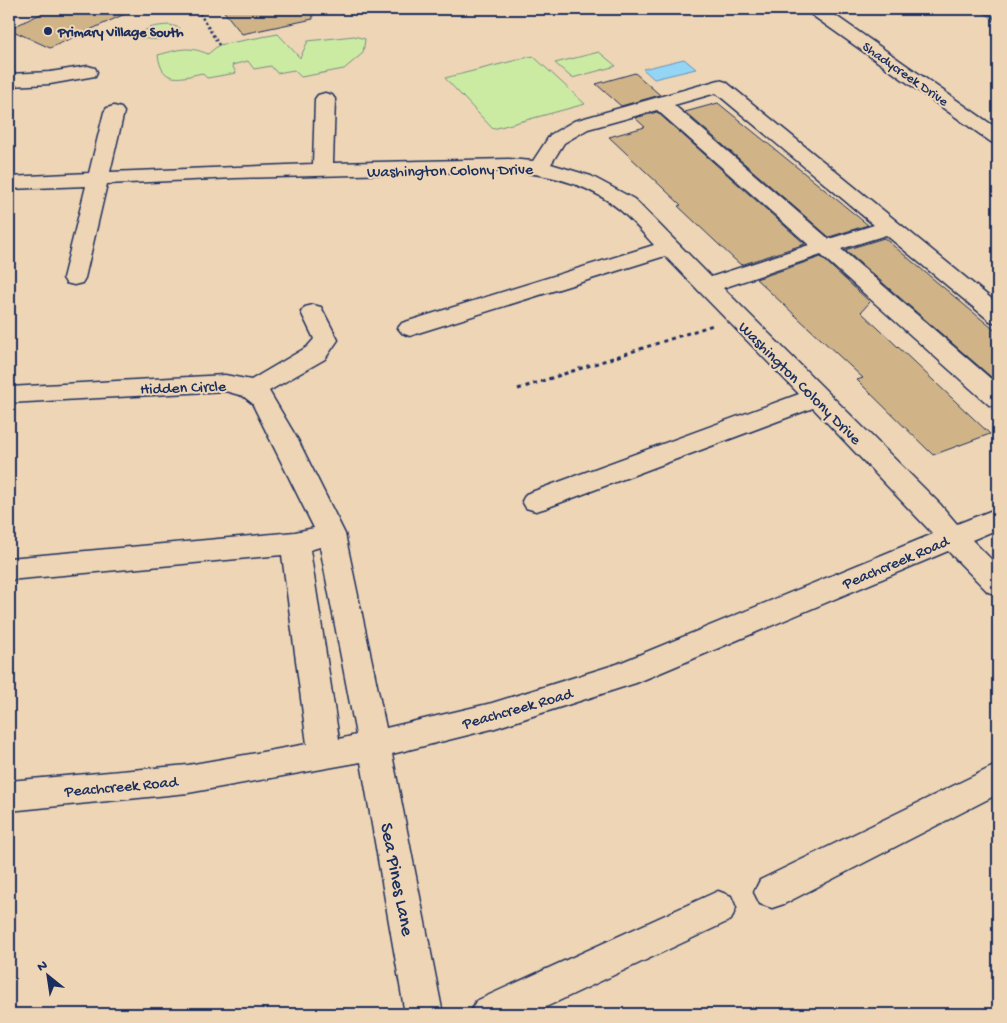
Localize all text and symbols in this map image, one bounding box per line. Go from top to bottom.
marker: Primary Village South [42,25,54,37]
place label: Primary Village South [57,25,184,42]
street label: Shadycreek Drive [858,39,951,111]
street label: Washington Colony Drive [367,162,534,183]
street label: Washington Colony Drive [733,319,865,451]
street label: Hidden Circle [140,378,227,400]
street label: Peachcreek Road [840,533,954,596]
street label: Peachcreek Road [460,685,577,735]
street label: Peachcreek Road [63,774,180,803]
street label: Sea Pines Lane [373,821,418,938]
north arrow [22,950,72,1000]
text: N [35,957,51,977]

